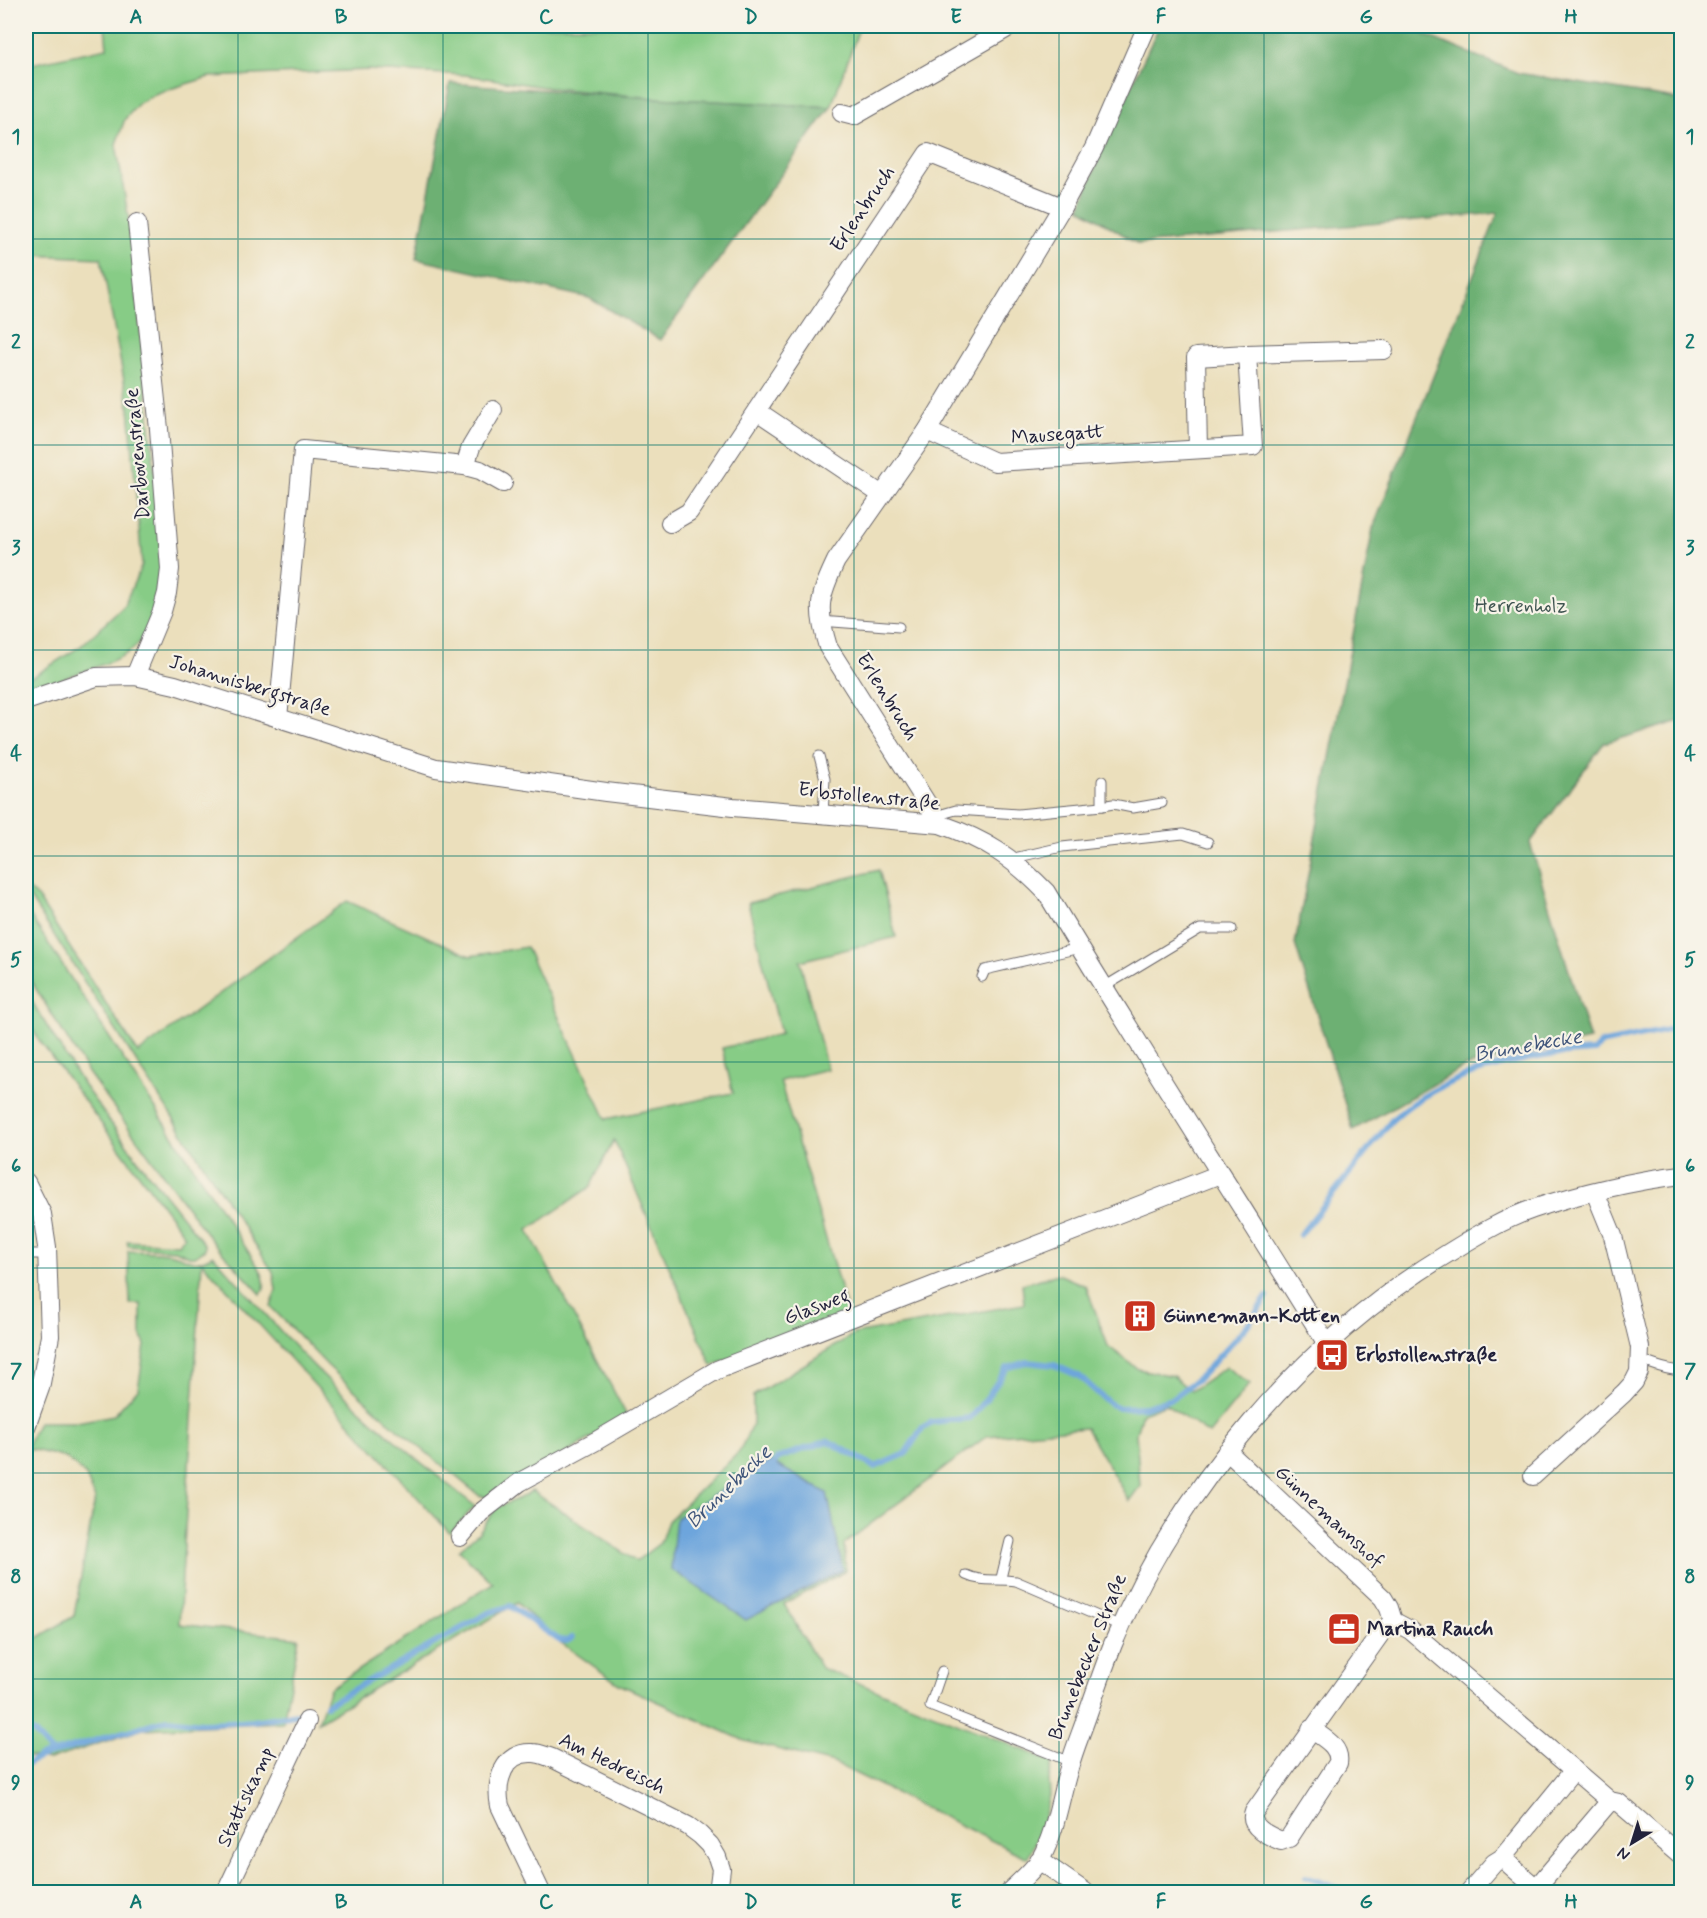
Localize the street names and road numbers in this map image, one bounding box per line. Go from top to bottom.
street label: Erlenbruch [824,161,902,257]
street label: Darbovenstraße [119,387,157,521]
street label: Mausegatt [1010,418,1106,453]
street label: Erlenbruch [849,648,925,746]
street label: Johannisbergstraße [165,649,334,725]
street label: Erbstollenstraße [797,776,941,818]
street label: Glasweg [780,1282,855,1334]
street label: Günnemannshof [1268,1459,1390,1575]
street label: Brunebecker Straße [1042,1570,1134,1744]
street label: Am Hedreisch [554,1727,670,1801]
street label: Stattskamp [211,1742,281,1852]

